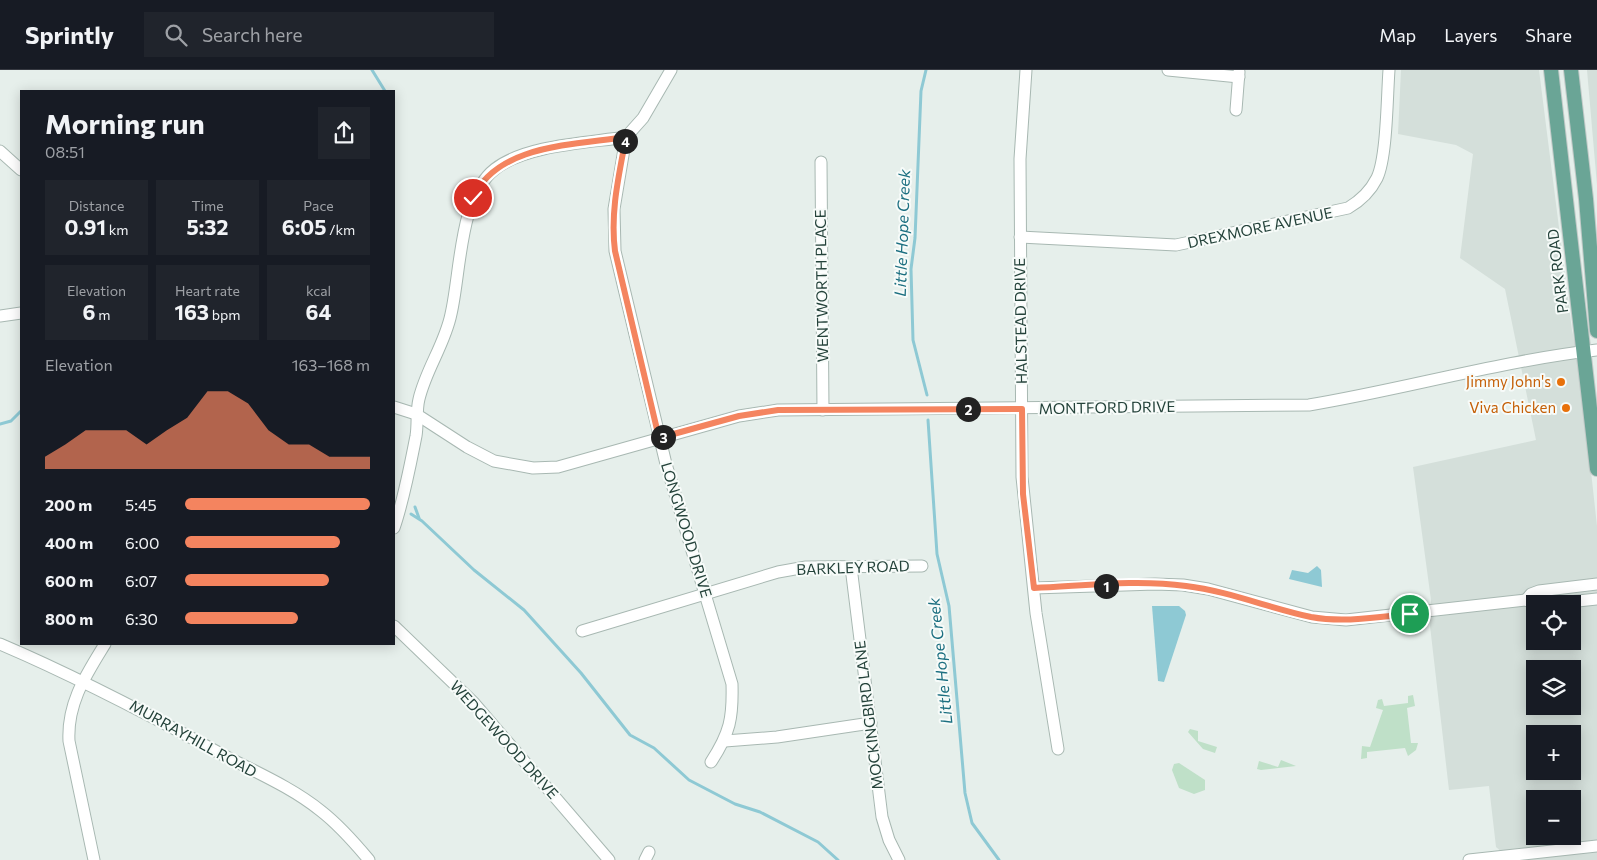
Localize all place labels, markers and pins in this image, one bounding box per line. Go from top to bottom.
pin: 4 [612,128,638,154]
pin [452,177,494,219]
place label: Jimmy John's [1466,372,1551,390]
marker: Jimmy John's [1555,376,1567,388]
pin: 2 [956,396,980,422]
place label: Viva Chicken [1469,398,1556,416]
marker: Viva Chicken [1560,402,1572,414]
pin: 3 [650,424,676,450]
pin: 1 [1094,574,1118,598]
pin [1389,593,1431,635]

